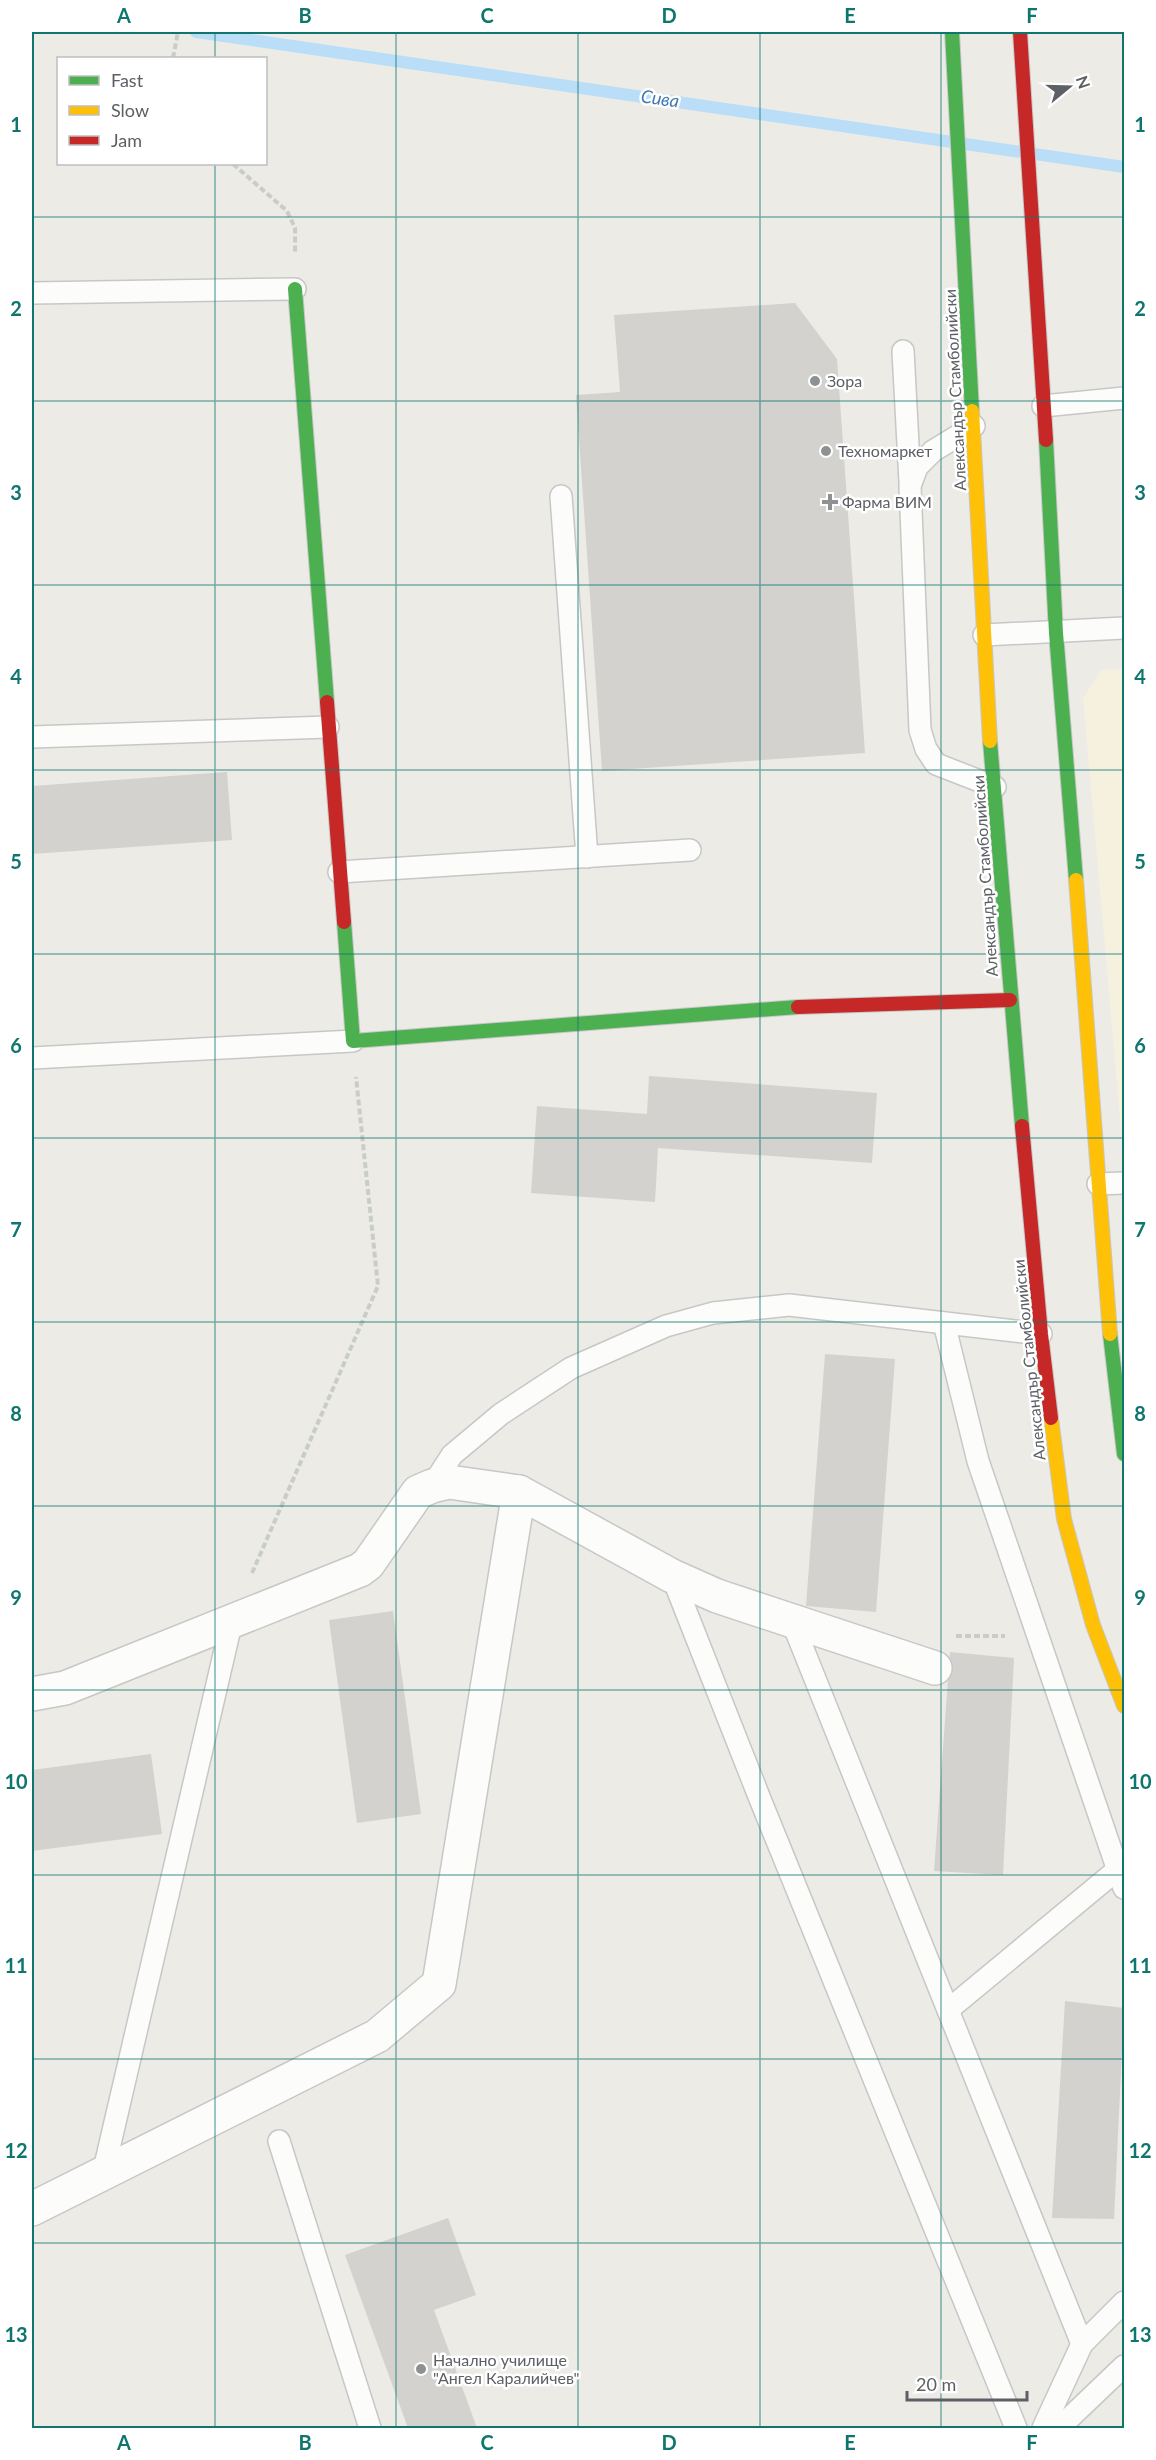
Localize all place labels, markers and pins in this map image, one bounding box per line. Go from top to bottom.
place label: Зора [827,371,862,390]
marker: Зора [808,374,822,388]
place label: Техномаркет [838,441,932,460]
marker: Техномаркет [819,444,833,458]
place label: Фарма ВИМ [842,492,932,511]
marker: Фарма ВИМ [823,495,837,509]
place label: Начално училище "Ангел Каралийчев" [433,2350,580,2387]
marker: Начално училище "Ангел Каралийчев" [414,2362,428,2376]

